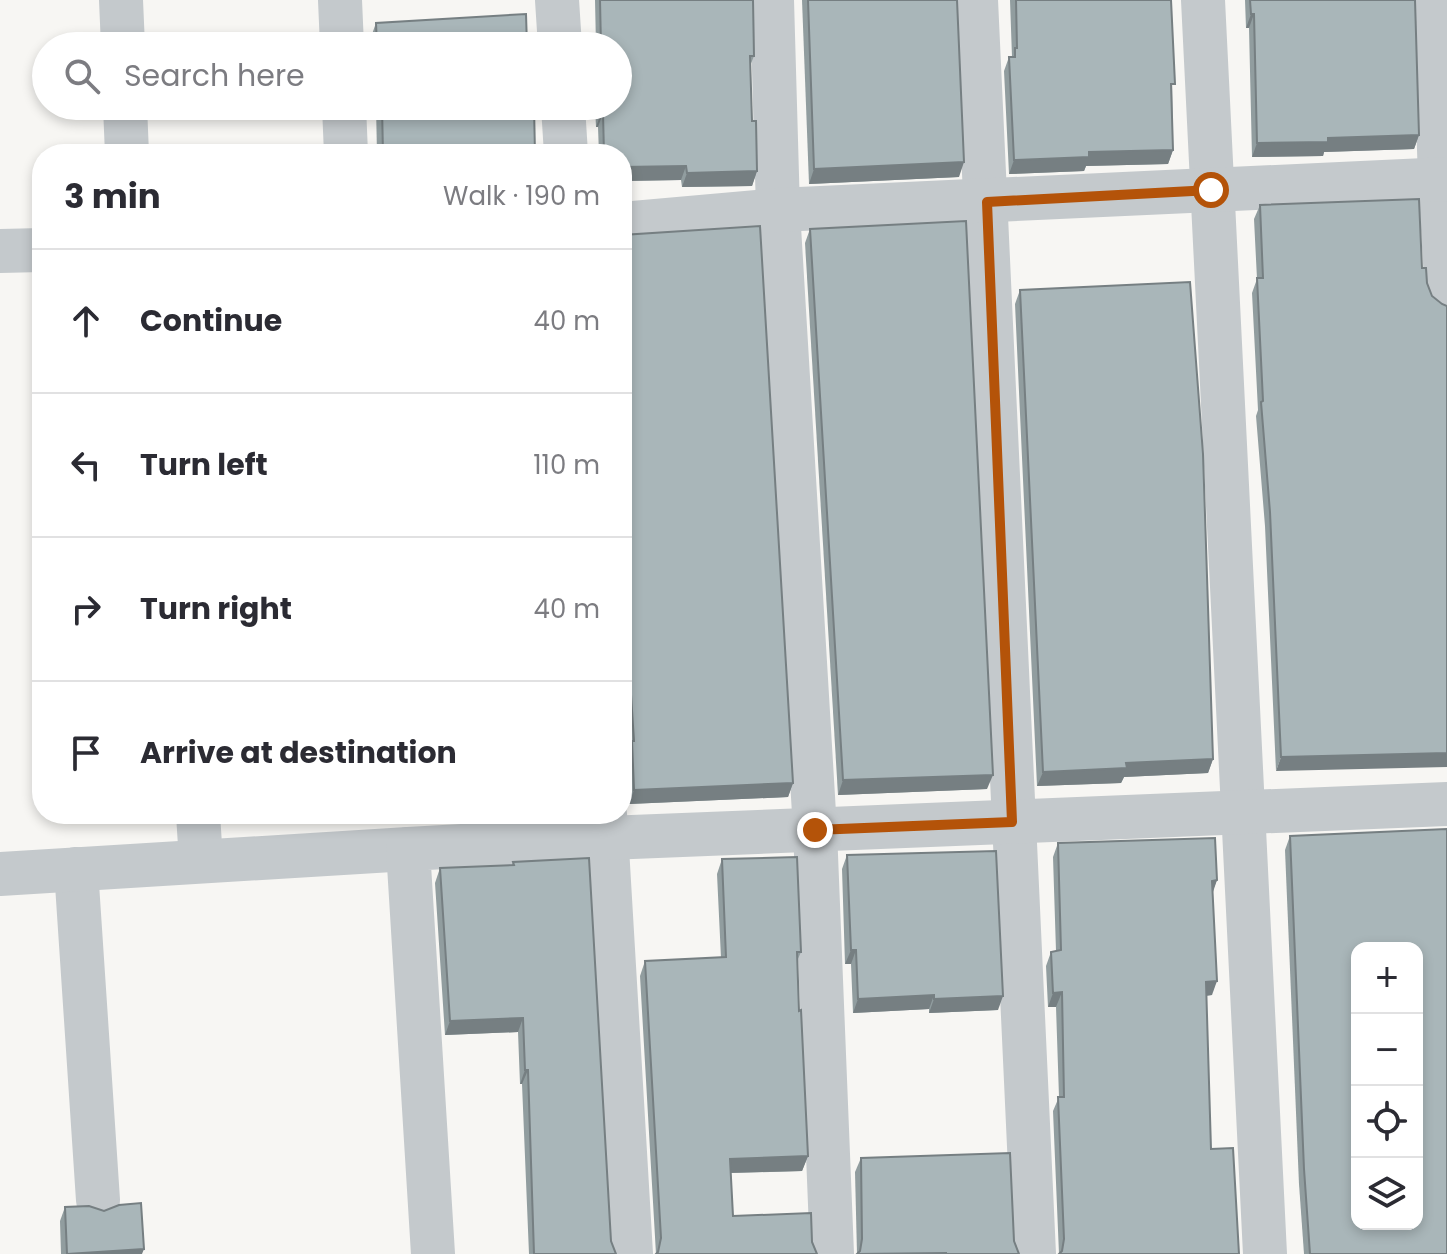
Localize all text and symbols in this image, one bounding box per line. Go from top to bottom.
search box [32,32,632,120]
icon: search [60,54,104,98]
text: Search here [124,54,305,97]
text: 3 min [64,172,161,220]
route start [1193,172,1229,208]
text: Walk · 190 m [443,178,600,214]
icon: ahead [64,299,108,343]
text: Continue [140,299,282,342]
text: 40 m [534,303,600,339]
icon: left [64,443,108,487]
text: Turn left [140,443,268,486]
text: 110 m [533,447,600,483]
icon: right [64,587,108,631]
text: Turn right [140,587,292,630]
text: 40 m [534,591,600,627]
icon: arrive [64,731,108,775]
text: Arrive at destination [140,731,457,774]
route end [797,812,833,848]
map controls [1351,942,1423,1230]
button: + [1351,942,1423,1014]
button: − [1351,1014,1423,1086]
button: locate [1351,1086,1423,1158]
button: layers [1351,1158,1423,1230]

